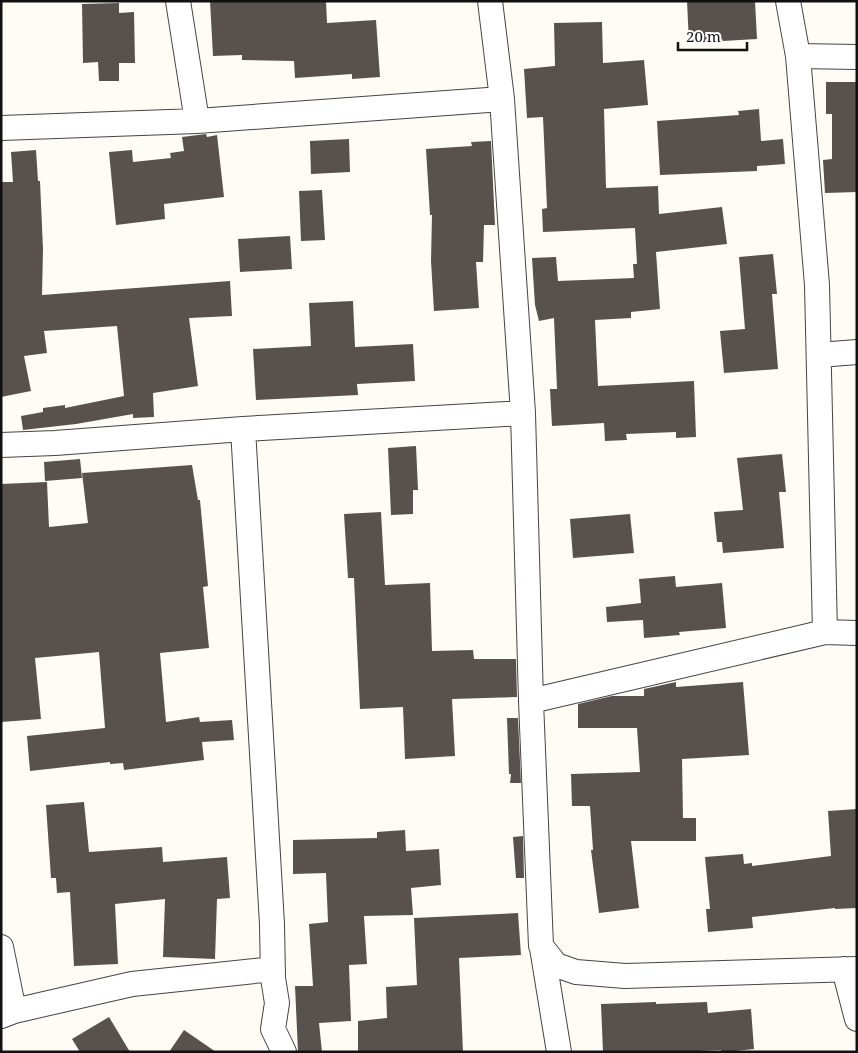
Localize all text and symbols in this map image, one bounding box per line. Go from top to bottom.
scale bar [678,20,747,52]
text: 20 m [686,26,721,46]

